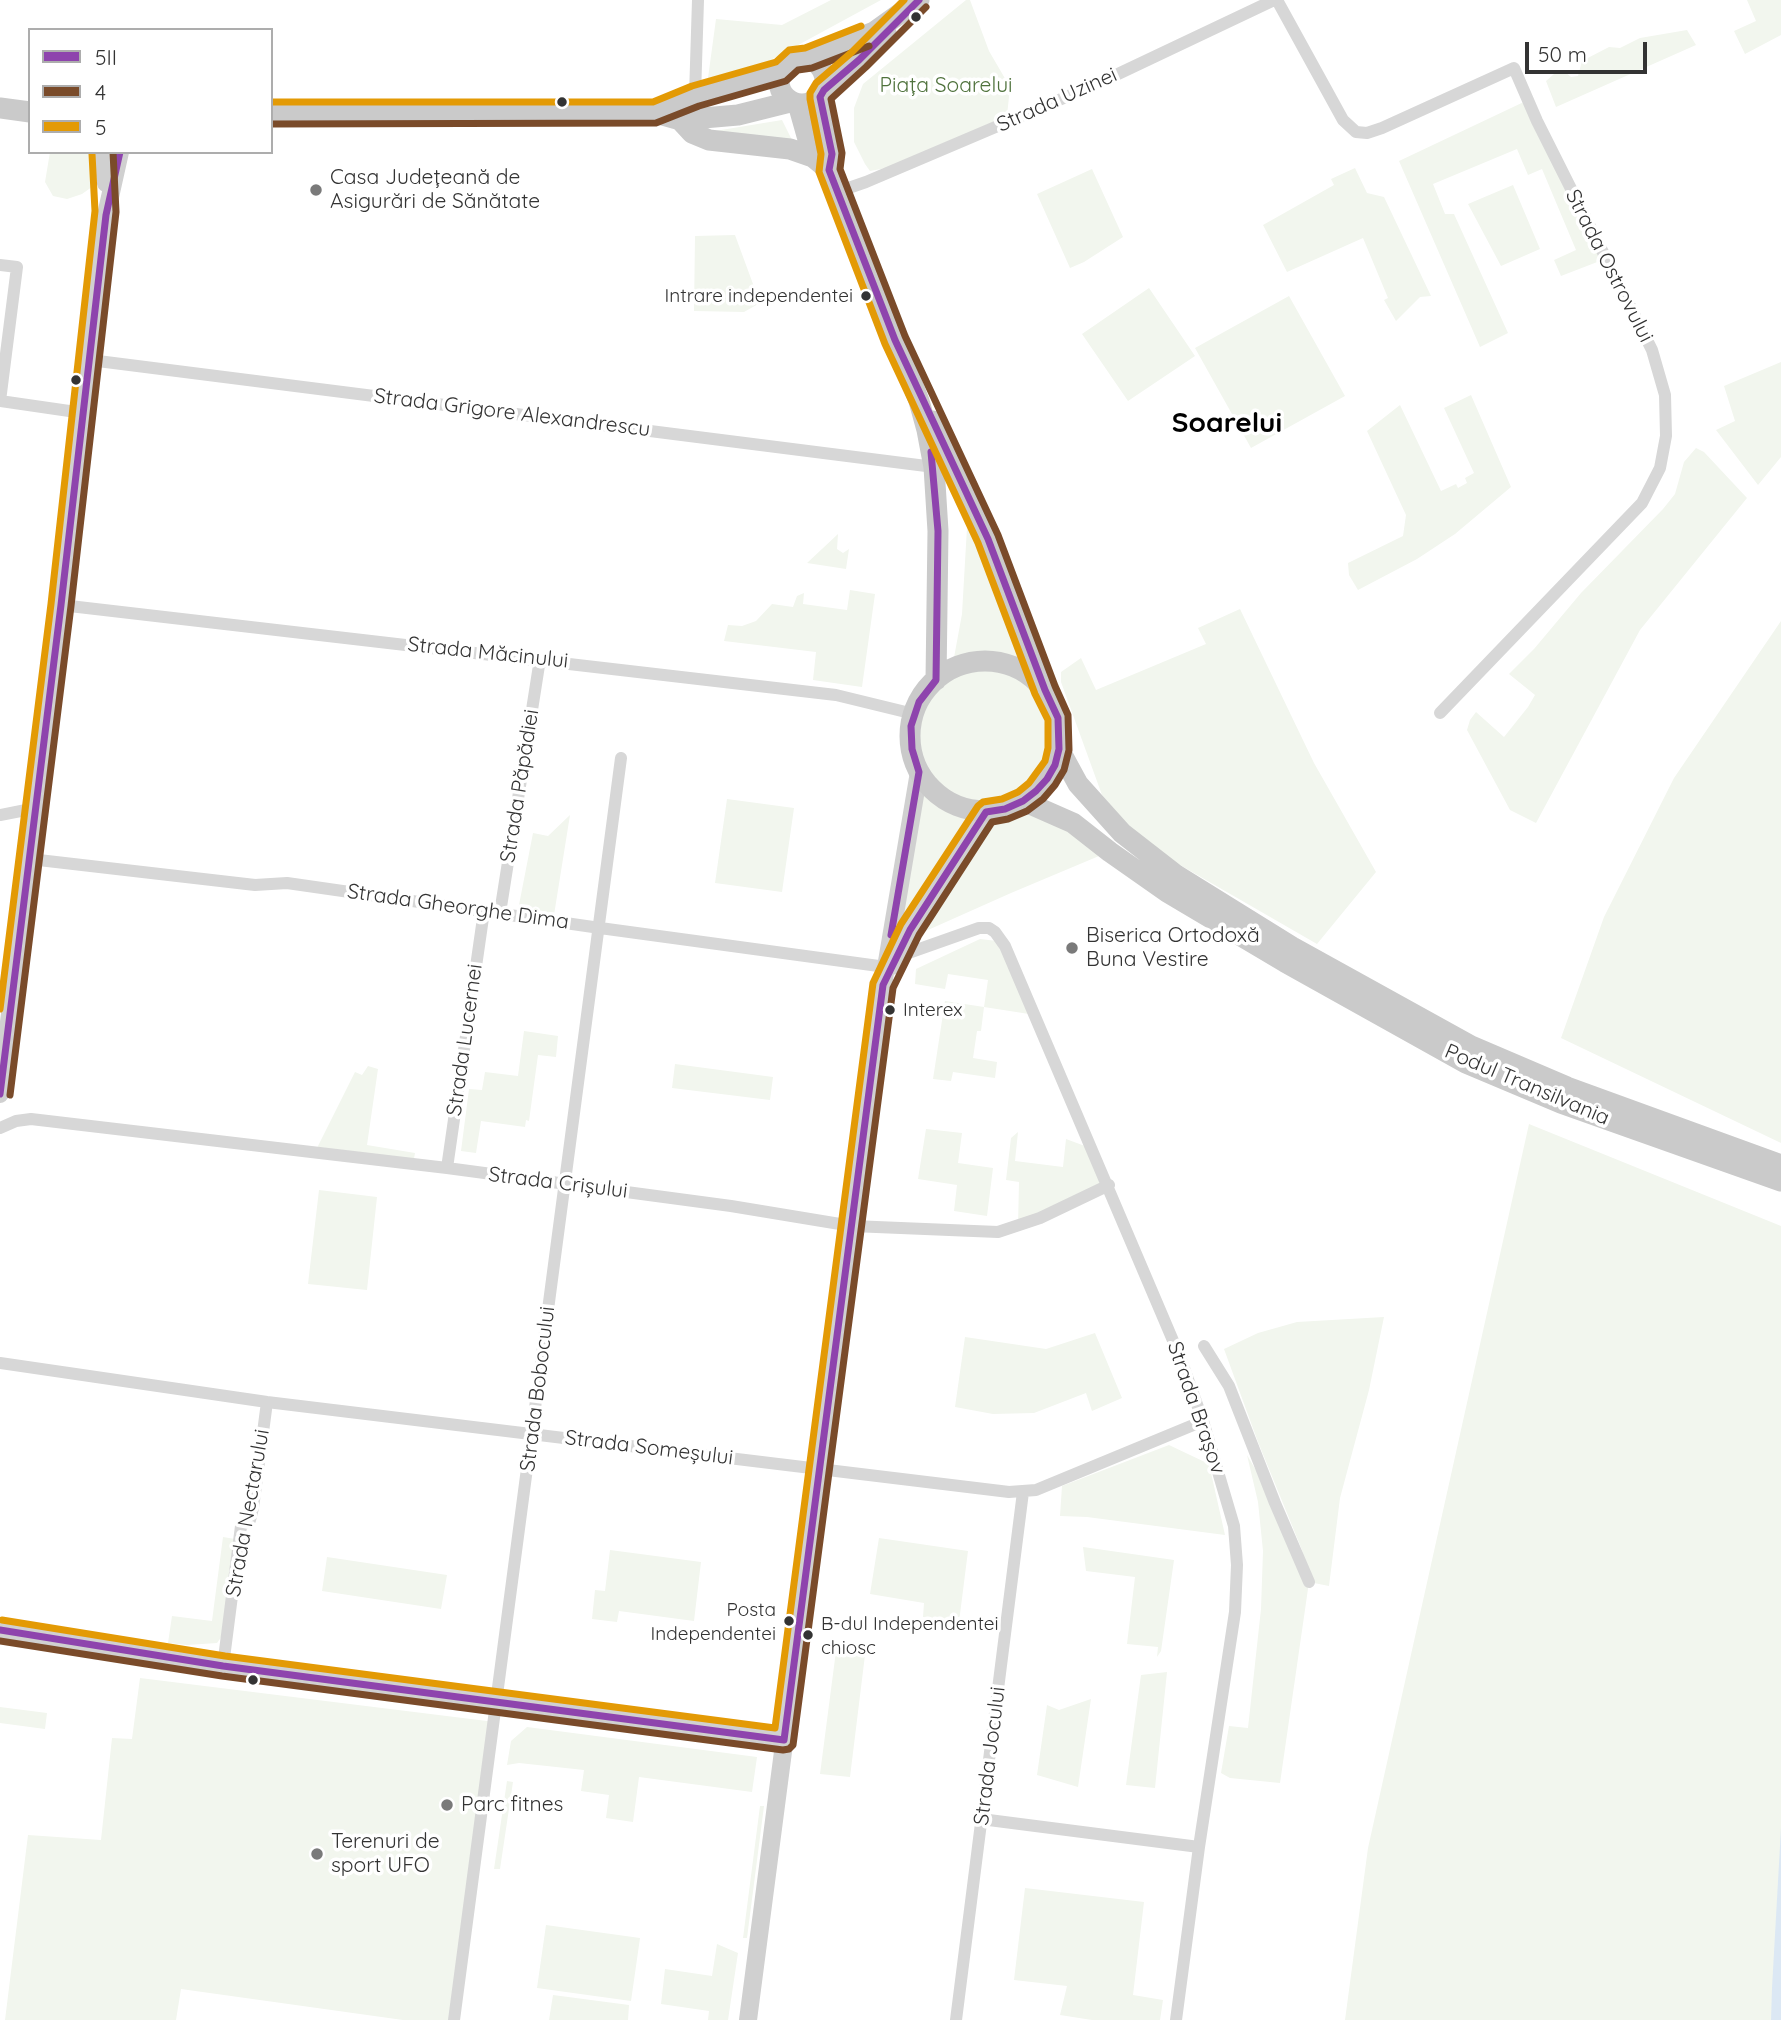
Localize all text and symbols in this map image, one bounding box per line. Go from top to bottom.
unlabelled marker [909,10,923,24]
legend [28,28,273,154]
scale bar [1529,28,1652,72]
text: 50 m [1538,41,1587,67]
text: 5II [95,44,117,70]
street label: Strada Uzinei [993,62,1121,138]
park label: Piața Soarelui [879,73,1013,99]
text: 4 [95,79,106,105]
unlabelled marker [555,95,569,109]
text: 5 [95,114,106,140]
place label: Casa Județeană de Asigurări de Sănătate [330,165,540,215]
marker: Casa Județeană de Asigurări de Sănătate [308,182,324,198]
street label: Strada Ostrovului [1560,185,1658,347]
place label: Intrare independentei [665,285,853,307]
marker: Intrare independentei [859,289,873,303]
unlabelled marker [69,373,83,387]
street label: Strada Grigore Alexandrescu [372,384,652,442]
district label: Soarelui [1172,407,1282,441]
street label: Strada Măcinului [406,632,570,674]
street label: Strada Păpădiei [495,708,545,864]
street label: Strada Gheorghe Dima [346,879,570,935]
place label: Biserica Ortodoxă Buna Vestire [1086,923,1260,973]
marker: Biserica Ortodoxă Buna Vestire [1064,940,1080,956]
street label: Strada Lucernei [442,962,488,1118]
place label: Interex [903,999,962,1021]
marker: Interex [883,1003,897,1017]
street label: Podul Transilvania [1441,1039,1613,1131]
street label: Strada Crișului [487,1162,629,1204]
street label: Strada Bobocului [515,1305,561,1473]
street label: Strada Brașov [1162,1338,1230,1478]
street label: Strada Someșului [564,1425,734,1471]
street label: Strada Nectarului [221,1427,275,1599]
place label: Posta Independentei [650,1599,776,1643]
place label: B-dul Independentei chiosc [821,1613,999,1657]
marker: Posta Independentei [782,1614,796,1628]
marker: B-dul Independentei chiosc [801,1628,815,1642]
unlabelled marker [246,1673,260,1687]
street label: Strada Jocului [969,1685,1011,1827]
place label: Parc fitnes [461,1792,563,1818]
marker: Parc fitnes [439,1797,455,1813]
place label: Terenuri de sport UFO [331,1829,440,1879]
marker: Terenuri de sport UFO [309,1846,325,1862]

